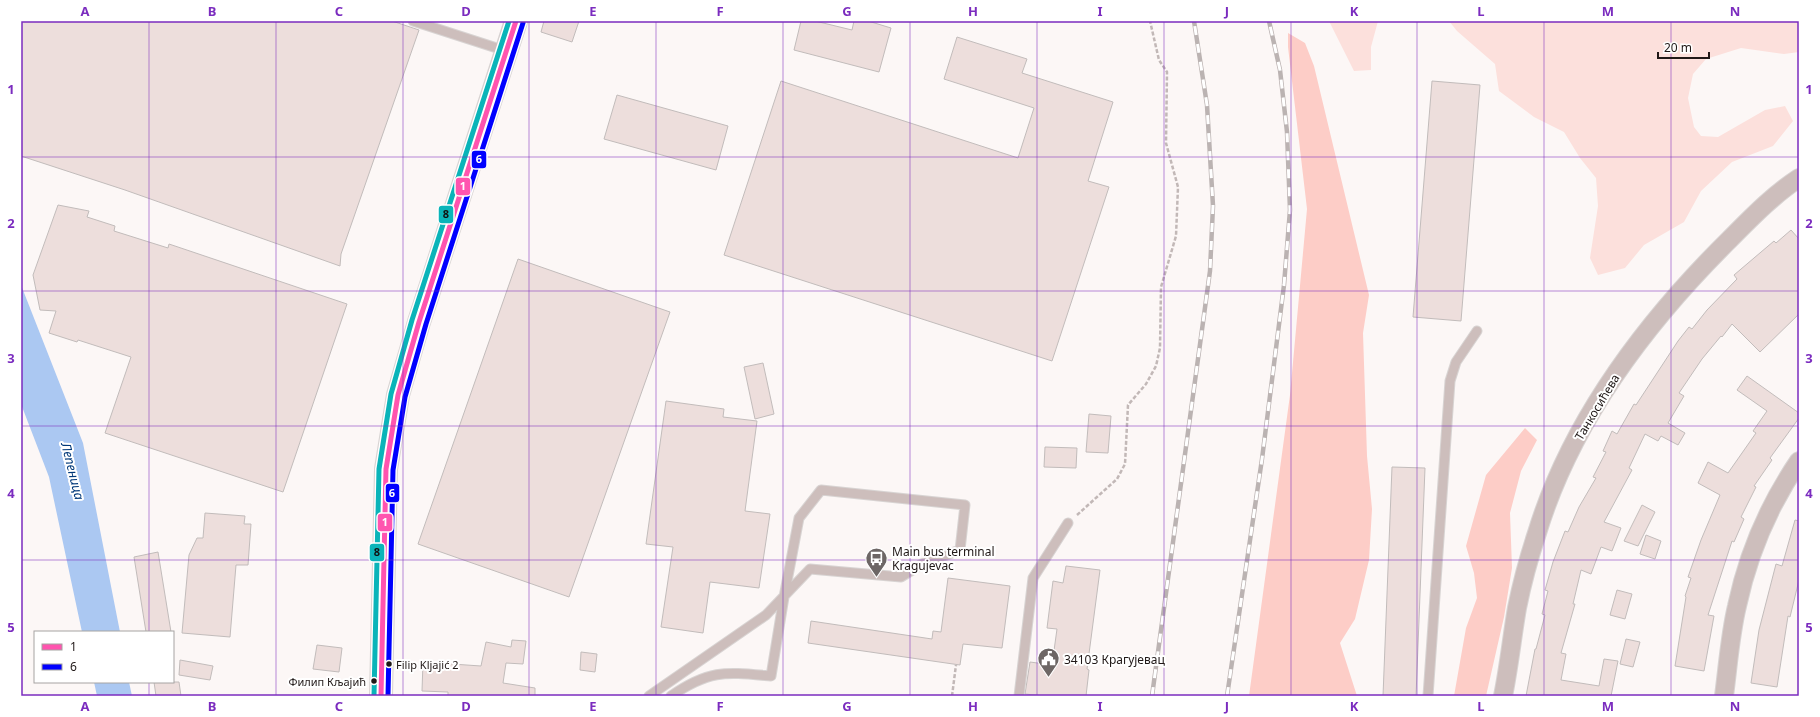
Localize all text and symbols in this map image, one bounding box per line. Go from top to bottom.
text: A [81,2,90,20]
text: B [208,2,216,20]
text: C [335,2,343,20]
text: D [461,2,471,20]
text: E [589,2,597,20]
text: F [716,2,724,20]
text: G [842,2,852,20]
text: H [968,2,978,20]
text: I [1097,2,1103,20]
text: J [1224,2,1229,20]
text: K [1350,2,1359,20]
text: L [1477,2,1485,20]
text: M [1602,2,1614,20]
text: N [1730,2,1740,20]
scale bar [1658,34,1709,60]
text: 20 m [1664,39,1692,56]
text: 1 [7,80,15,98]
text: 1 [1805,80,1813,98]
line badge: 6 [471,150,487,169]
text: 6 [476,151,482,166]
line badge: 1 [455,177,471,196]
text: 1 [460,178,466,193]
line badge: 8 [438,205,454,224]
text: 8 [443,206,449,221]
text: 2 [7,214,15,232]
text: 2 [1805,214,1813,232]
text: 3 [7,349,15,367]
text: 3 [1805,349,1813,367]
street label: Танкосићева [1571,371,1623,443]
water label: Лепеница [57,439,89,502]
line badge: 6 [385,483,400,503]
text: 4 [7,484,15,502]
text: 4 [1805,484,1813,502]
text: 6 [389,485,395,500]
line badge: 1 [377,513,393,532]
text: 1 [382,514,388,529]
line badge: 8 [369,543,385,562]
place label: Main bus terminal Kragujevac [892,543,995,574]
text: 8 [374,544,380,559]
bus stop icon: Main bus terminal Kragujevac [864,545,890,578]
text: 5 [7,618,15,636]
text: 5 [1805,618,1813,636]
legend [34,631,174,683]
text: 1 [70,638,77,655]
public building icon: 34103 Крагујевац [1036,646,1062,679]
place label: 34103 Крагујевац [1064,651,1165,668]
place label: Filip Kljajić 2 [396,657,459,672]
text: 6 [70,658,77,675]
marker: Filip Kljajić 2 [384,659,394,669]
place label: Филип Кљајић [288,674,366,689]
marker: Филип Кљајић [369,676,379,686]
text: A [81,697,90,715]
text: B [208,697,216,715]
text: C [335,697,343,715]
text: D [461,697,471,715]
text: E [589,697,597,715]
text: F [716,697,724,715]
text: G [842,697,852,715]
text: H [968,697,978,715]
text: I [1097,697,1103,715]
text: J [1224,697,1229,715]
text: K [1350,697,1359,715]
text: L [1477,697,1485,715]
text: M [1602,697,1614,715]
text: N [1730,697,1740,715]

